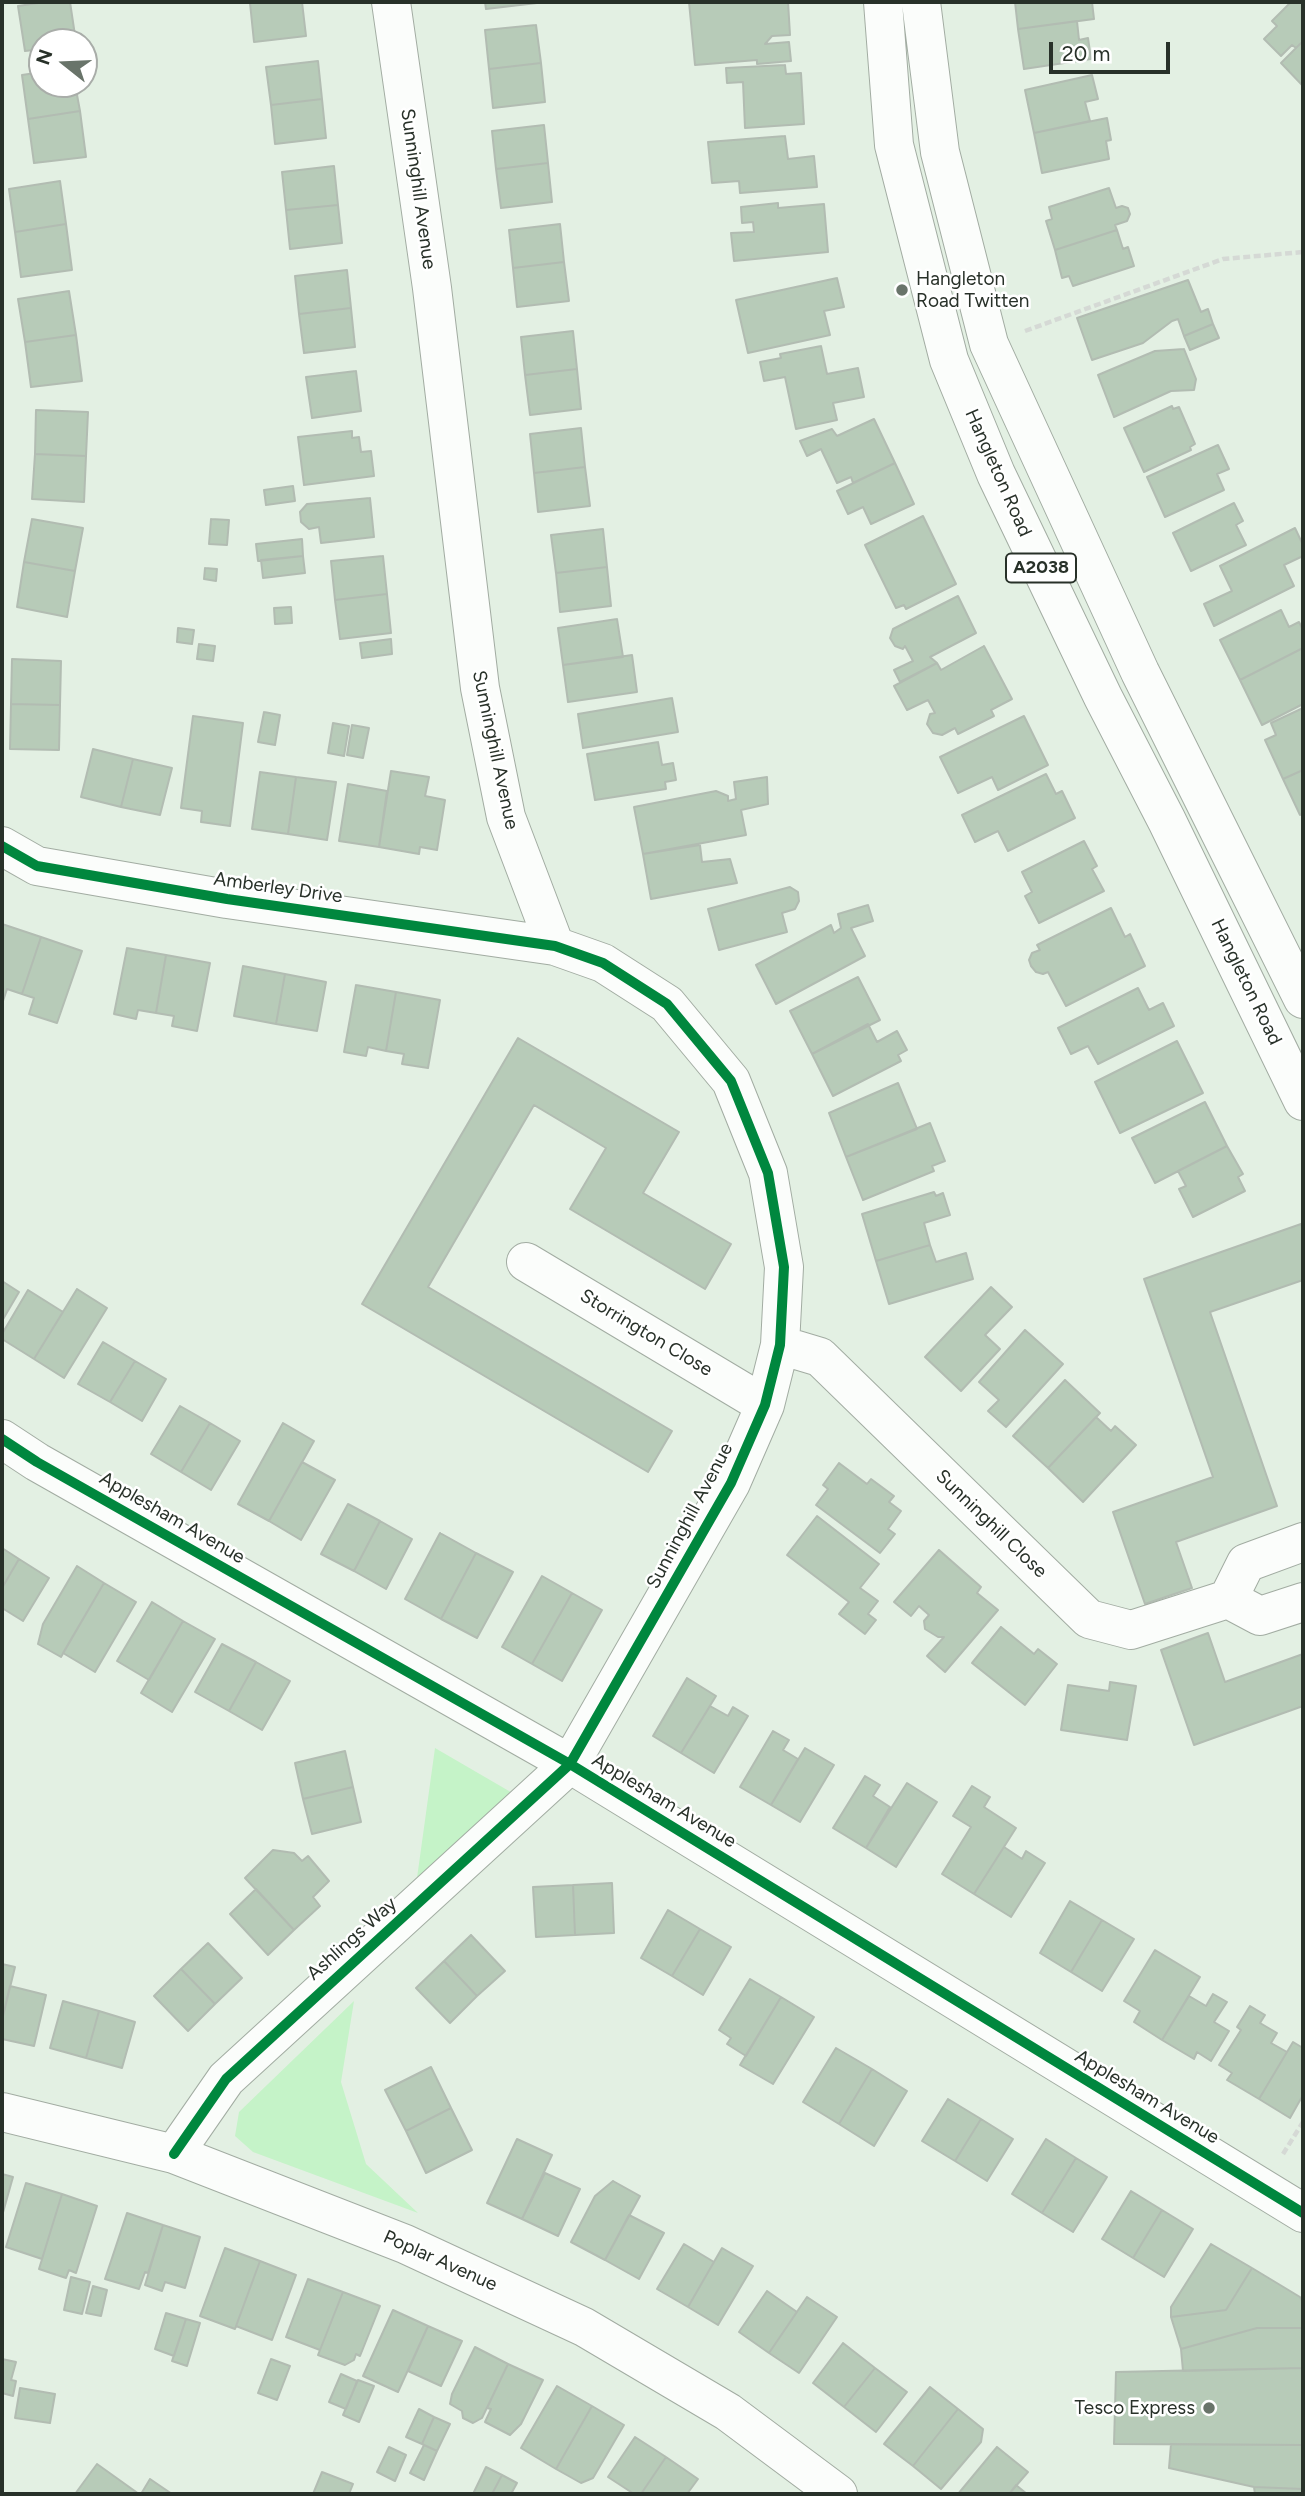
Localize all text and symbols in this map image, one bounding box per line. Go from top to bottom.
north arrow [28,28,98,98]
scale bar [1053,28,1174,72]
text: 20 m [1062,41,1110,66]
text: N [31,46,58,68]
street label: Sunninghill Avenue [395,107,441,271]
place label: Hangleton Road Twitten [916,268,1029,312]
marker: Hangleton Road Twitten [894,282,910,298]
street label: Hangleton Road [960,406,1036,540]
road number: A2038 [1006,554,1076,582]
street label: Sunninghill Avenue [467,668,523,832]
street label: Amberley Drive [212,868,344,908]
street label: Hangleton Road [1206,915,1286,1049]
street label: Storrington Close [576,1284,716,1382]
street label: Sunninghill Avenue [642,1439,738,1593]
street label: Sunninghill Close [931,1465,1051,1583]
street label: Applesham Avenue [95,1467,249,1569]
street label: Applesham Avenue [588,1749,740,1853]
street label: Ashlings Way [302,1893,402,1985]
street label: Applesham Avenue [1071,2045,1223,2149]
street label: Poplar Avenue [380,2226,500,2296]
place label: Tesco Express [1074,2397,1195,2419]
marker: Tesco Express [1201,2400,1217,2416]

